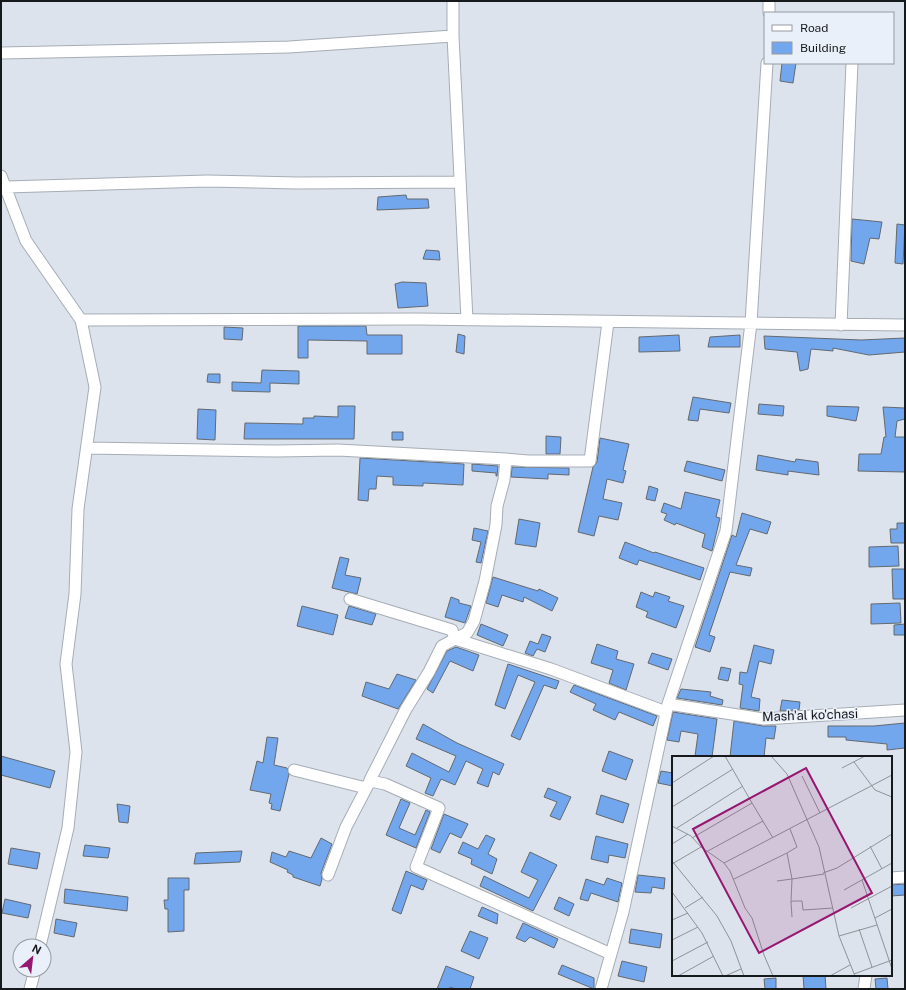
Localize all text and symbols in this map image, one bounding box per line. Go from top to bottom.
legend [764,12,894,64]
text: Road [800,21,828,35]
text: Building [800,41,846,55]
street label: Mash'al ko'chasi [762,706,858,724]
inset map [672,756,892,976]
north arrow [12,938,52,978]
text: N [30,942,43,956]

